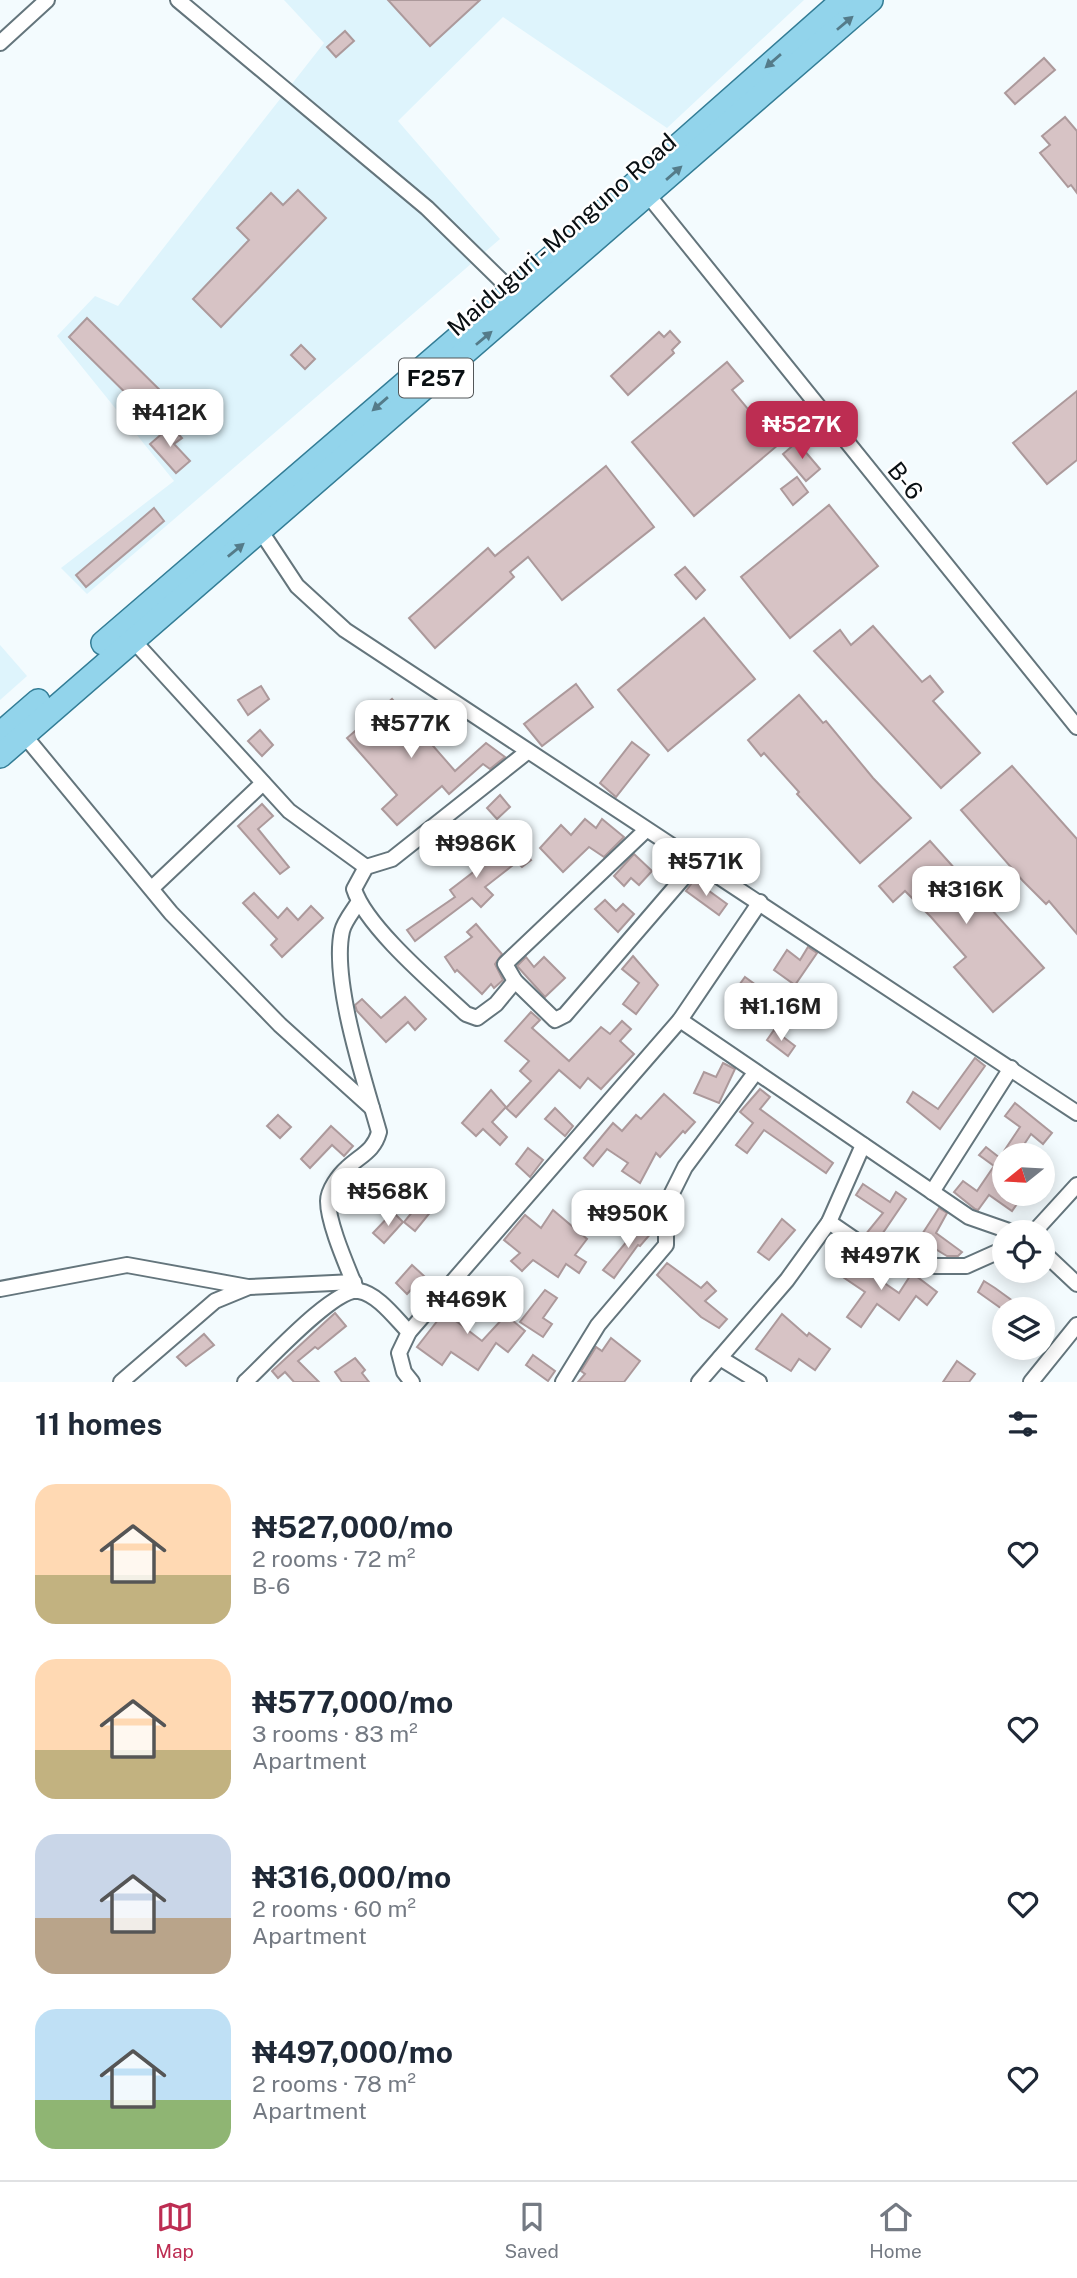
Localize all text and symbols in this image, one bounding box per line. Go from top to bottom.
one-way arrow [836,16,853,31]
one-way arrow [765,53,782,68]
street label: Maiduguri - Monguno Road [441,127,681,341]
one-way arrow [665,165,683,181]
one-way arrow [475,331,492,346]
road number: F257 [399,358,473,398]
pin: ₦412K [121,390,219,449]
one-way arrow [372,396,389,411]
text: ₦412K [132,398,208,425]
pin: ₦527K [753,402,851,461]
text: ₦527K [762,410,842,437]
street label: B-6 [882,456,929,505]
one-way arrow [228,543,245,558]
pin: ₦577K [362,700,460,760]
text: ₦577K [371,709,451,736]
pin: ₦986K [427,820,525,880]
text: ₦986K [435,829,517,856]
pin: ₦571K [657,838,755,898]
text: ₦571K [668,847,744,874]
pin: ₦316K [917,866,1015,926]
text: ₦316K [928,875,1004,902]
pin: ₦1.16M [724,984,838,1043]
text: ₦1.16M [740,992,822,1019]
north arrow [992,1143,1055,1206]
map controls [992,1143,1055,1360]
pin: ₦568K [339,1168,437,1228]
text: ₦568K [347,1177,429,1204]
pin: ₦950K [579,1190,677,1250]
text: ₦950K [587,1199,669,1226]
button: locate [992,1220,1055,1283]
pin: ₦497K [832,1232,930,1292]
text: ₦497K [841,1241,921,1268]
pin: ₦469K [418,1276,516,1336]
text: ₦469K [427,1285,507,1312]
button: layers [992,1297,1055,1360]
icon: filters [1004,1405,1042,1443]
text: 11 homes [35,1406,162,1442]
text: ₦527,000/mo [252,1509,453,1545]
icon: home [91,1512,175,1596]
icon: heart [1004,1535,1042,1573]
text: 2 rooms · 72 m² [252,1545,415,1572]
text: B-6 [252,1572,290,1599]
text: ₦577,000/mo [252,1684,453,1720]
icon: home [91,1687,175,1771]
icon: heart [1004,1710,1042,1748]
text: 3 rooms · 83 m² [252,1720,418,1747]
text: Apartment [252,1747,367,1774]
text: ₦316,000/mo [252,1859,451,1895]
icon: home [91,1862,175,1946]
icon: heart [1004,1885,1042,1923]
text: 2 rooms · 60 m² [252,1895,416,1922]
text: Apartment [252,1922,367,1949]
text: ₦497,000/mo [252,2034,453,2070]
icon: home [91,2037,175,2121]
icon: heart [1004,2060,1042,2098]
text: 2 rooms · 78 m² [252,2070,416,2097]
text: Apartment [252,2097,367,2124]
tab: Map [155,2198,194,2262]
tab: Saved [504,2198,559,2262]
tab: Home [869,2198,922,2262]

